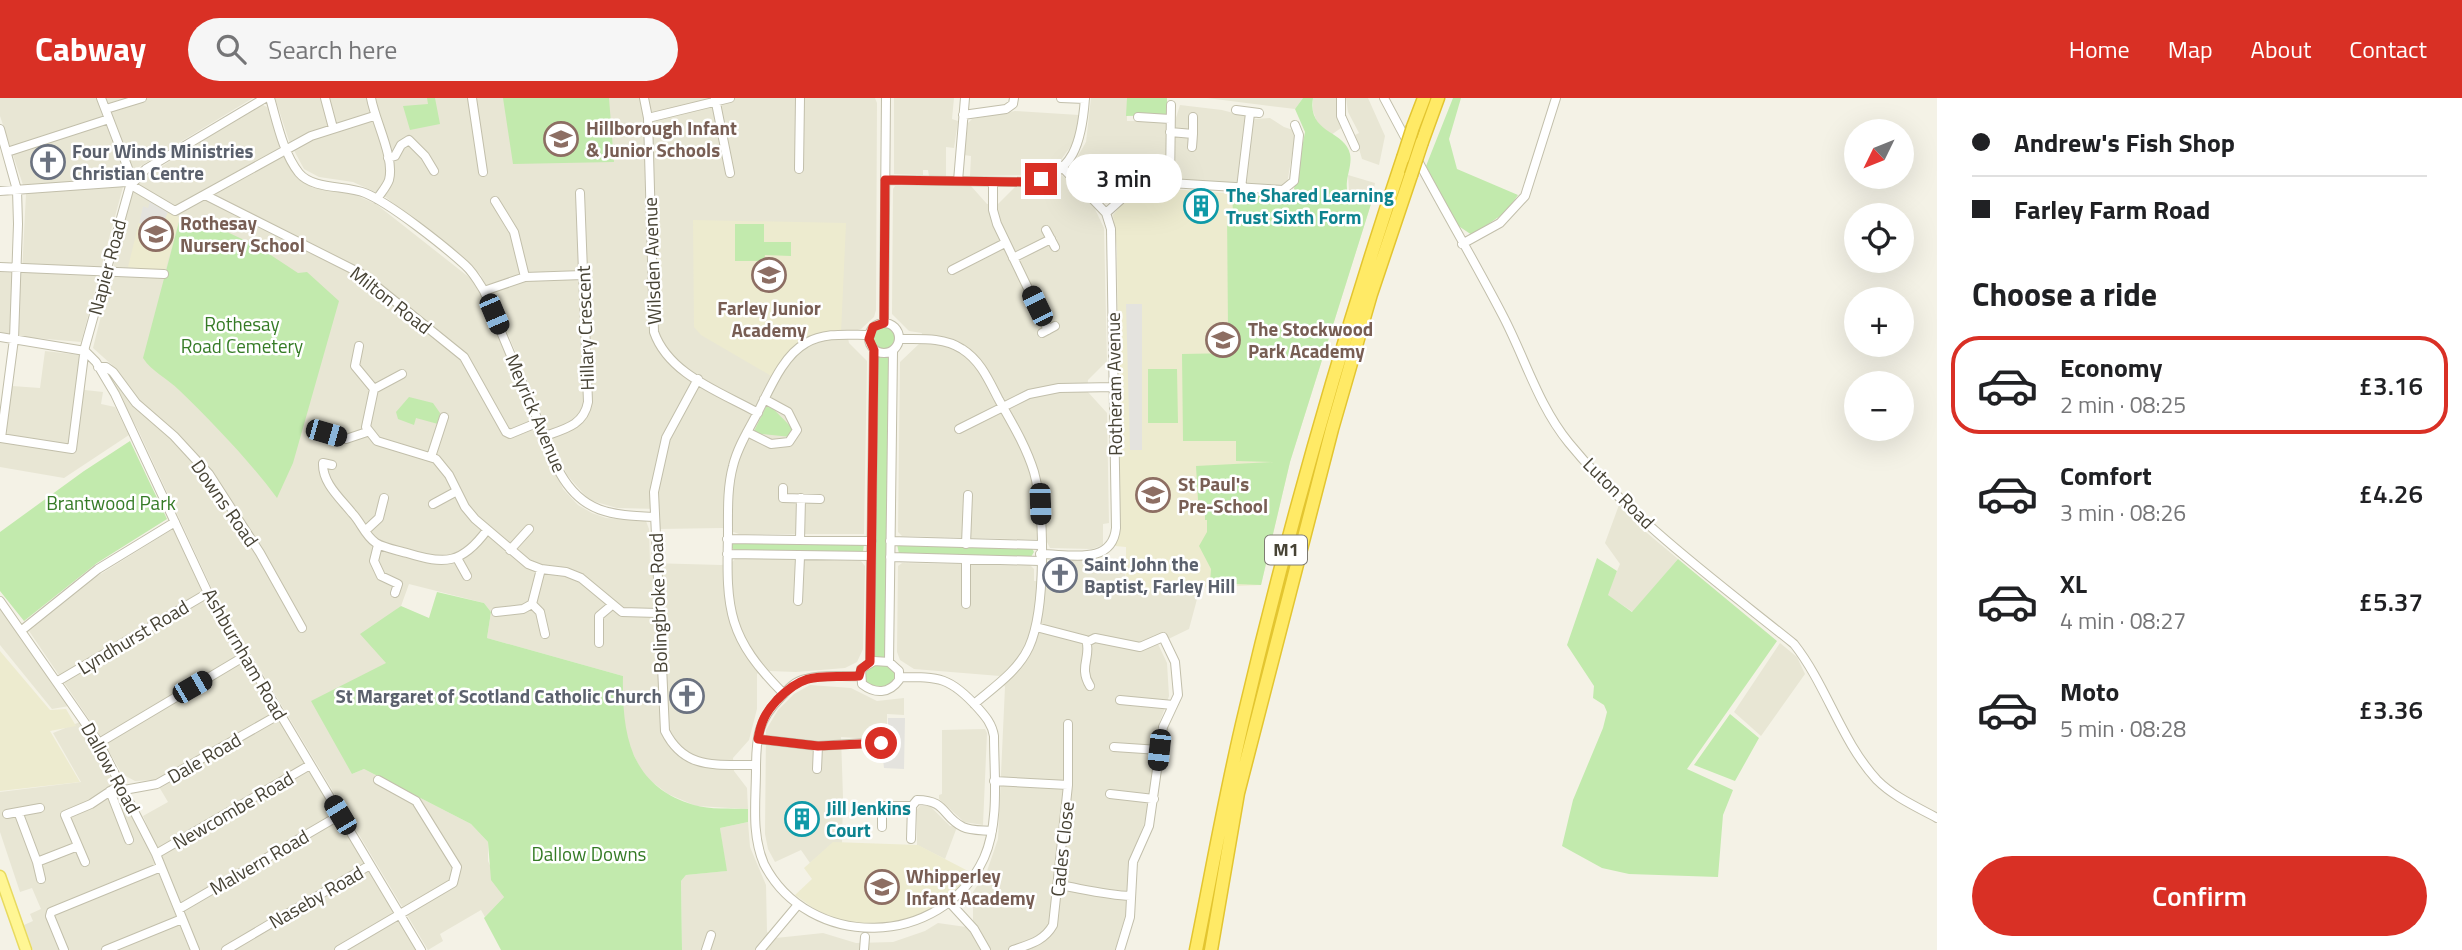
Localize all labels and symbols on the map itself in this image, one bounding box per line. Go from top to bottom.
place label: Hillborough Infant & Junior Schools [586,113,737,164]
north arrow [1844,119,1914,189]
school or university icon: Hillborough Infant & Junior Schools [542,120,580,158]
place label: Four Winds Ministries Christian Centre [72,136,253,187]
church icon: Four Winds Ministries Christian Centre [29,143,67,181]
callout: 3 min [1066,154,1181,204]
route end [1025,163,1057,195]
place label: The Shared Learning Trust Sixth Form [1226,180,1394,231]
building icon: The Shared Learning Trust Sixth Form [1182,187,1220,225]
street label: Wilsden Avenue [635,197,668,325]
place label: Rothesay Nursery School [180,208,305,259]
school or university icon: Rothesay Nursery School [137,215,175,253]
street label: Napier Road [80,216,133,318]
school or university icon: Farley Junior Academy [750,256,788,294]
street label: Milton Road [344,258,438,341]
street label: Hillary Crescent [568,265,601,391]
car [1019,283,1056,329]
car [477,291,512,337]
place label: Farley Junior Academy [717,293,821,344]
park label: Rothesay Road Cemetery [181,309,303,360]
street label: Rotheram Avenue [1098,312,1129,456]
place label: The Stockwood Park Academy [1248,314,1373,365]
school or university icon: The Stockwood Park Academy [1204,321,1242,359]
street label: Meyrick Avenue [498,349,574,477]
car [303,417,350,449]
street label: Luton Road [1577,450,1662,535]
street label: Downs Road [185,453,266,552]
place label: St Paul's Pre-School [1178,469,1268,520]
school or university icon: St Paul's Pre-School [1134,476,1172,514]
car [1029,483,1052,525]
park label: Brantwood Park [46,488,176,517]
street label: Bolingbroke Road [641,532,674,674]
road number: M1 [1265,536,1307,564]
place label: Saint John the Baptist, Farley Hill [1084,549,1235,600]
church icon: Saint John the Baptist, Farley Hill [1041,556,1079,594]
street label: Ashburnham Road [196,582,295,725]
street label: Lyndhurst Road [72,592,194,681]
car [169,667,216,707]
church icon: St Margaret of Scotland Catholic Church [668,677,706,715]
place label: St Margaret of Scotland Catholic Church [335,681,662,710]
street label: Dallow Road [74,717,148,819]
street label: Dale Road [161,725,246,790]
route start [865,727,897,759]
car [1147,728,1172,772]
street label: Newcombe Road [167,763,299,856]
car [321,792,360,838]
place label: Jill Jenkins Court [826,793,911,844]
building icon: Jill Jenkins Court [783,800,821,838]
street label: Cades Close [1042,800,1081,898]
street label: Malvern Road [204,821,314,902]
park label: Dallow Downs [532,839,647,868]
street label: Naseby Road [263,858,369,935]
place label: Whipperley Infant Academy [906,861,1036,912]
school or university icon: Whipperley Infant Academy [863,868,901,906]

